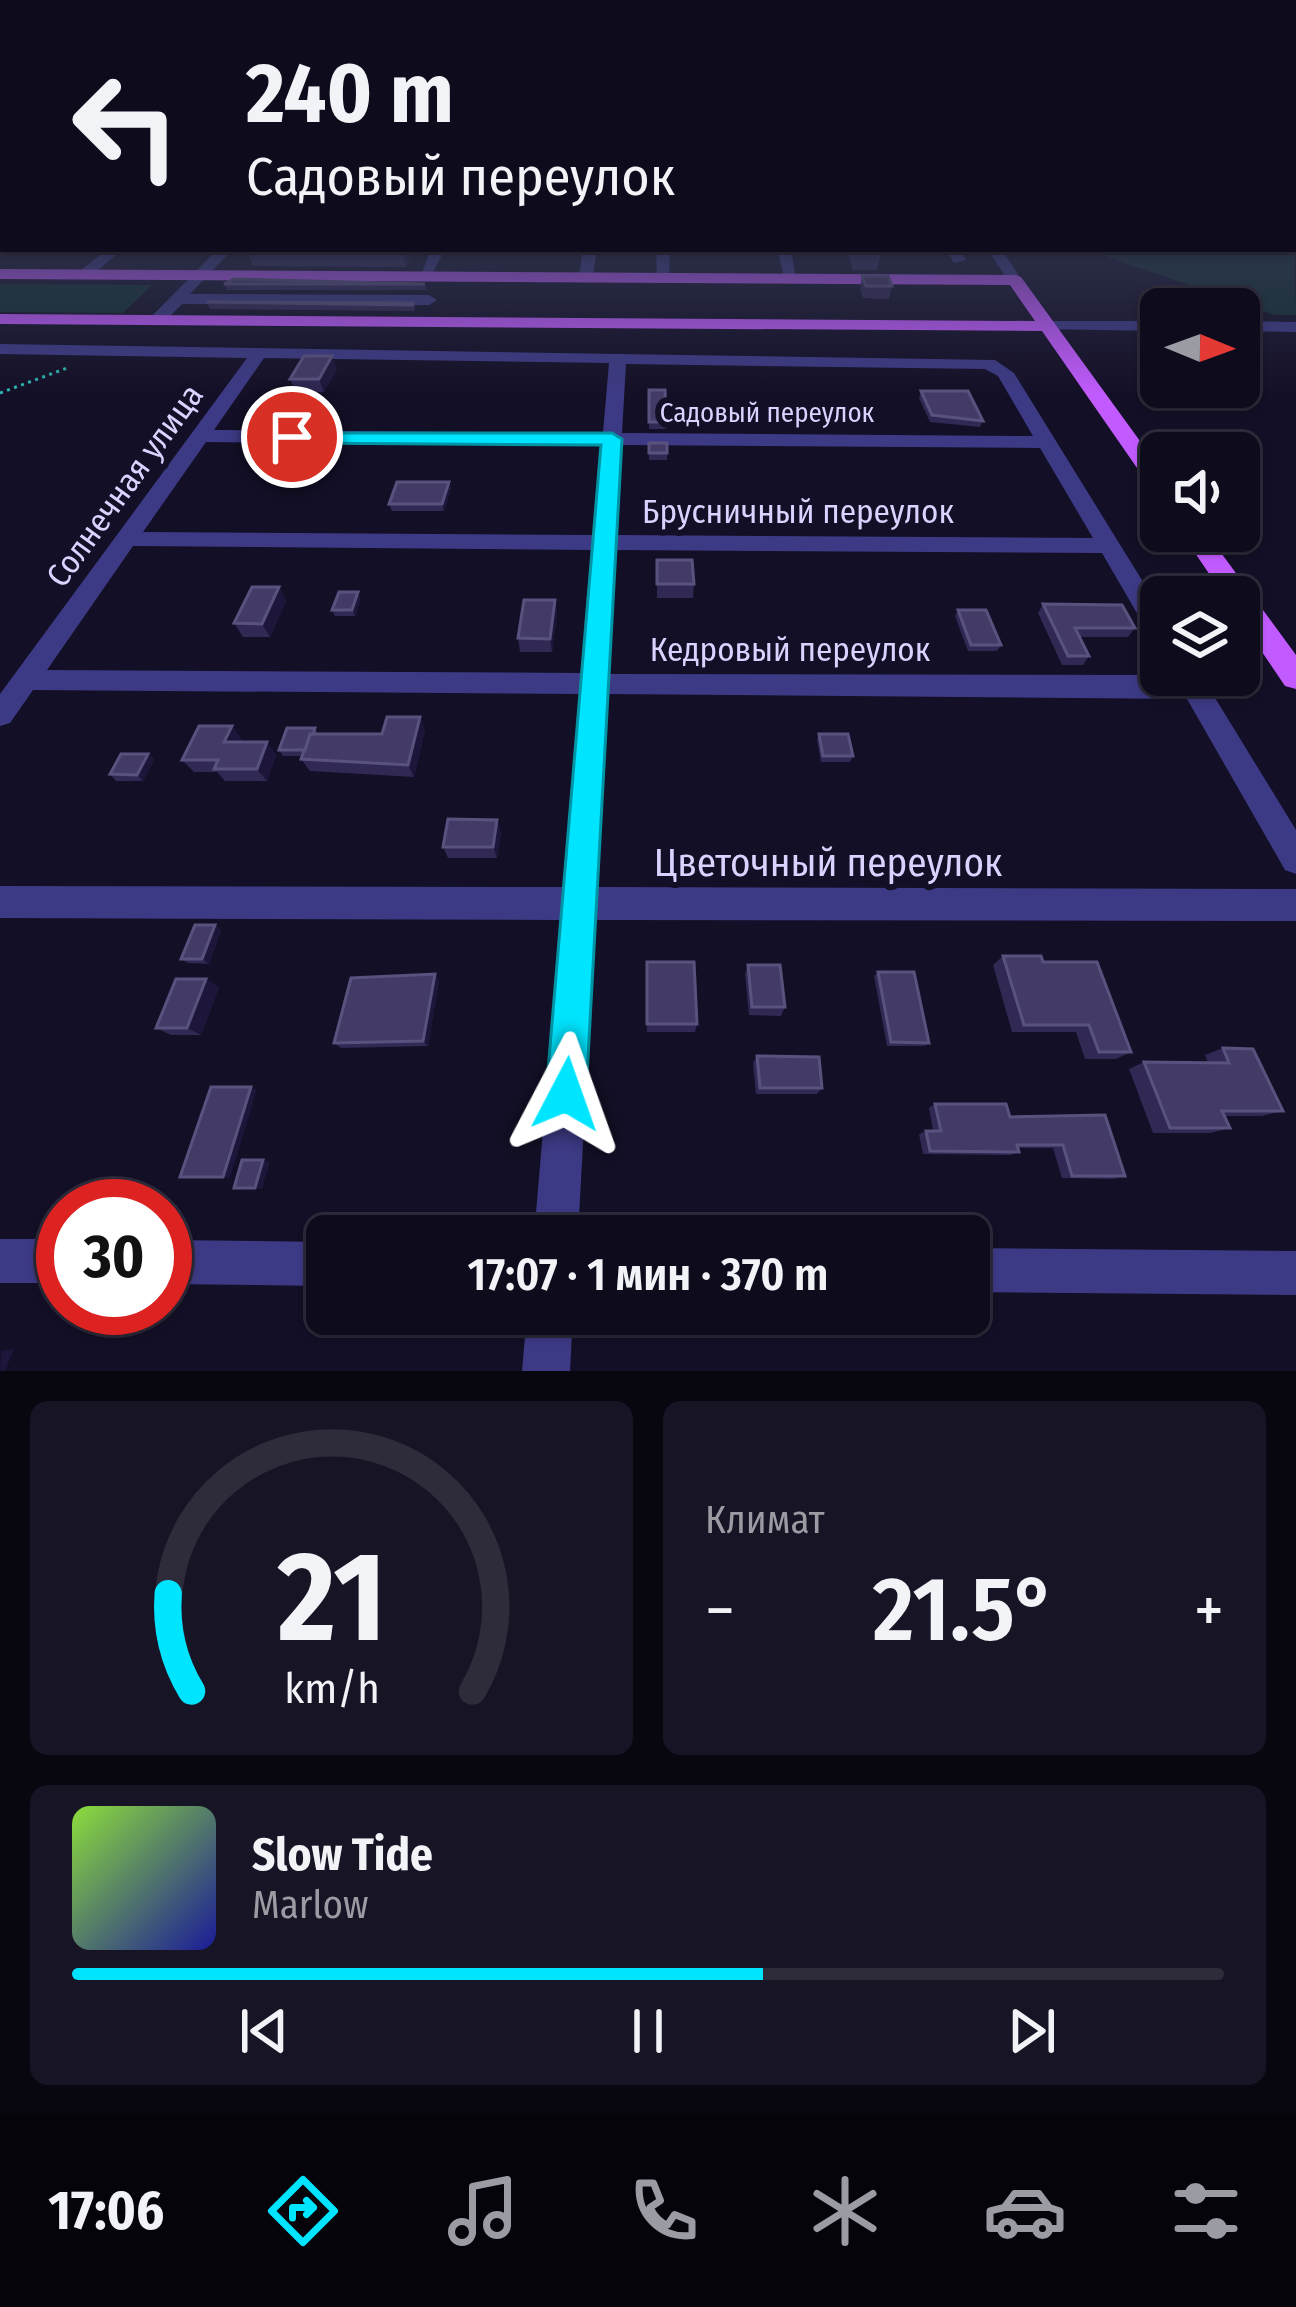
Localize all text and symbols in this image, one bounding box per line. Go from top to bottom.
text: 240 m [246,43,454,144]
icon: left [48,48,204,204]
text: Садовый переулок [246,145,675,209]
north arrow [1140,288,1260,408]
map controls [1140,288,1260,696]
street label: Солнечная улица [38,376,212,595]
pin [241,386,343,488]
street label: Садовый переулок [660,397,875,429]
icon: arrive [259,404,325,470]
button: sound [1140,432,1260,552]
street label: Брусничный переулок [642,492,954,532]
button: layers [1140,576,1260,696]
street label: Кедровый переулок [650,630,931,670]
street label: Цветочный переулок [654,840,1002,886]
position arrow [503,1031,629,1157]
speed limit sign: 30 [36,1179,192,1335]
text: 17:07 · 1 мин · 370 m [467,1248,829,1302]
text: Климат [705,1497,825,1543]
text: 21 [276,1523,386,1673]
text: 21.5° [873,1556,1056,1664]
text: − [705,1571,735,1650]
text: + [1194,1571,1224,1650]
text: km/h [284,1663,379,1714]
text: Slow Tide [252,1828,433,1882]
text: Marlow [252,1882,369,1928]
icon: previous [231,1998,297,2064]
icon: pause [615,1998,681,2064]
icon: next [999,1998,1065,2064]
icon: directions [261,2169,345,2253]
icon: music [441,2169,525,2253]
icon: phone [622,2169,706,2253]
icon: climate [803,2169,887,2253]
icon: car [983,2169,1067,2253]
icon: filters [1164,2169,1248,2253]
text: 17:06 [48,2179,164,2243]

